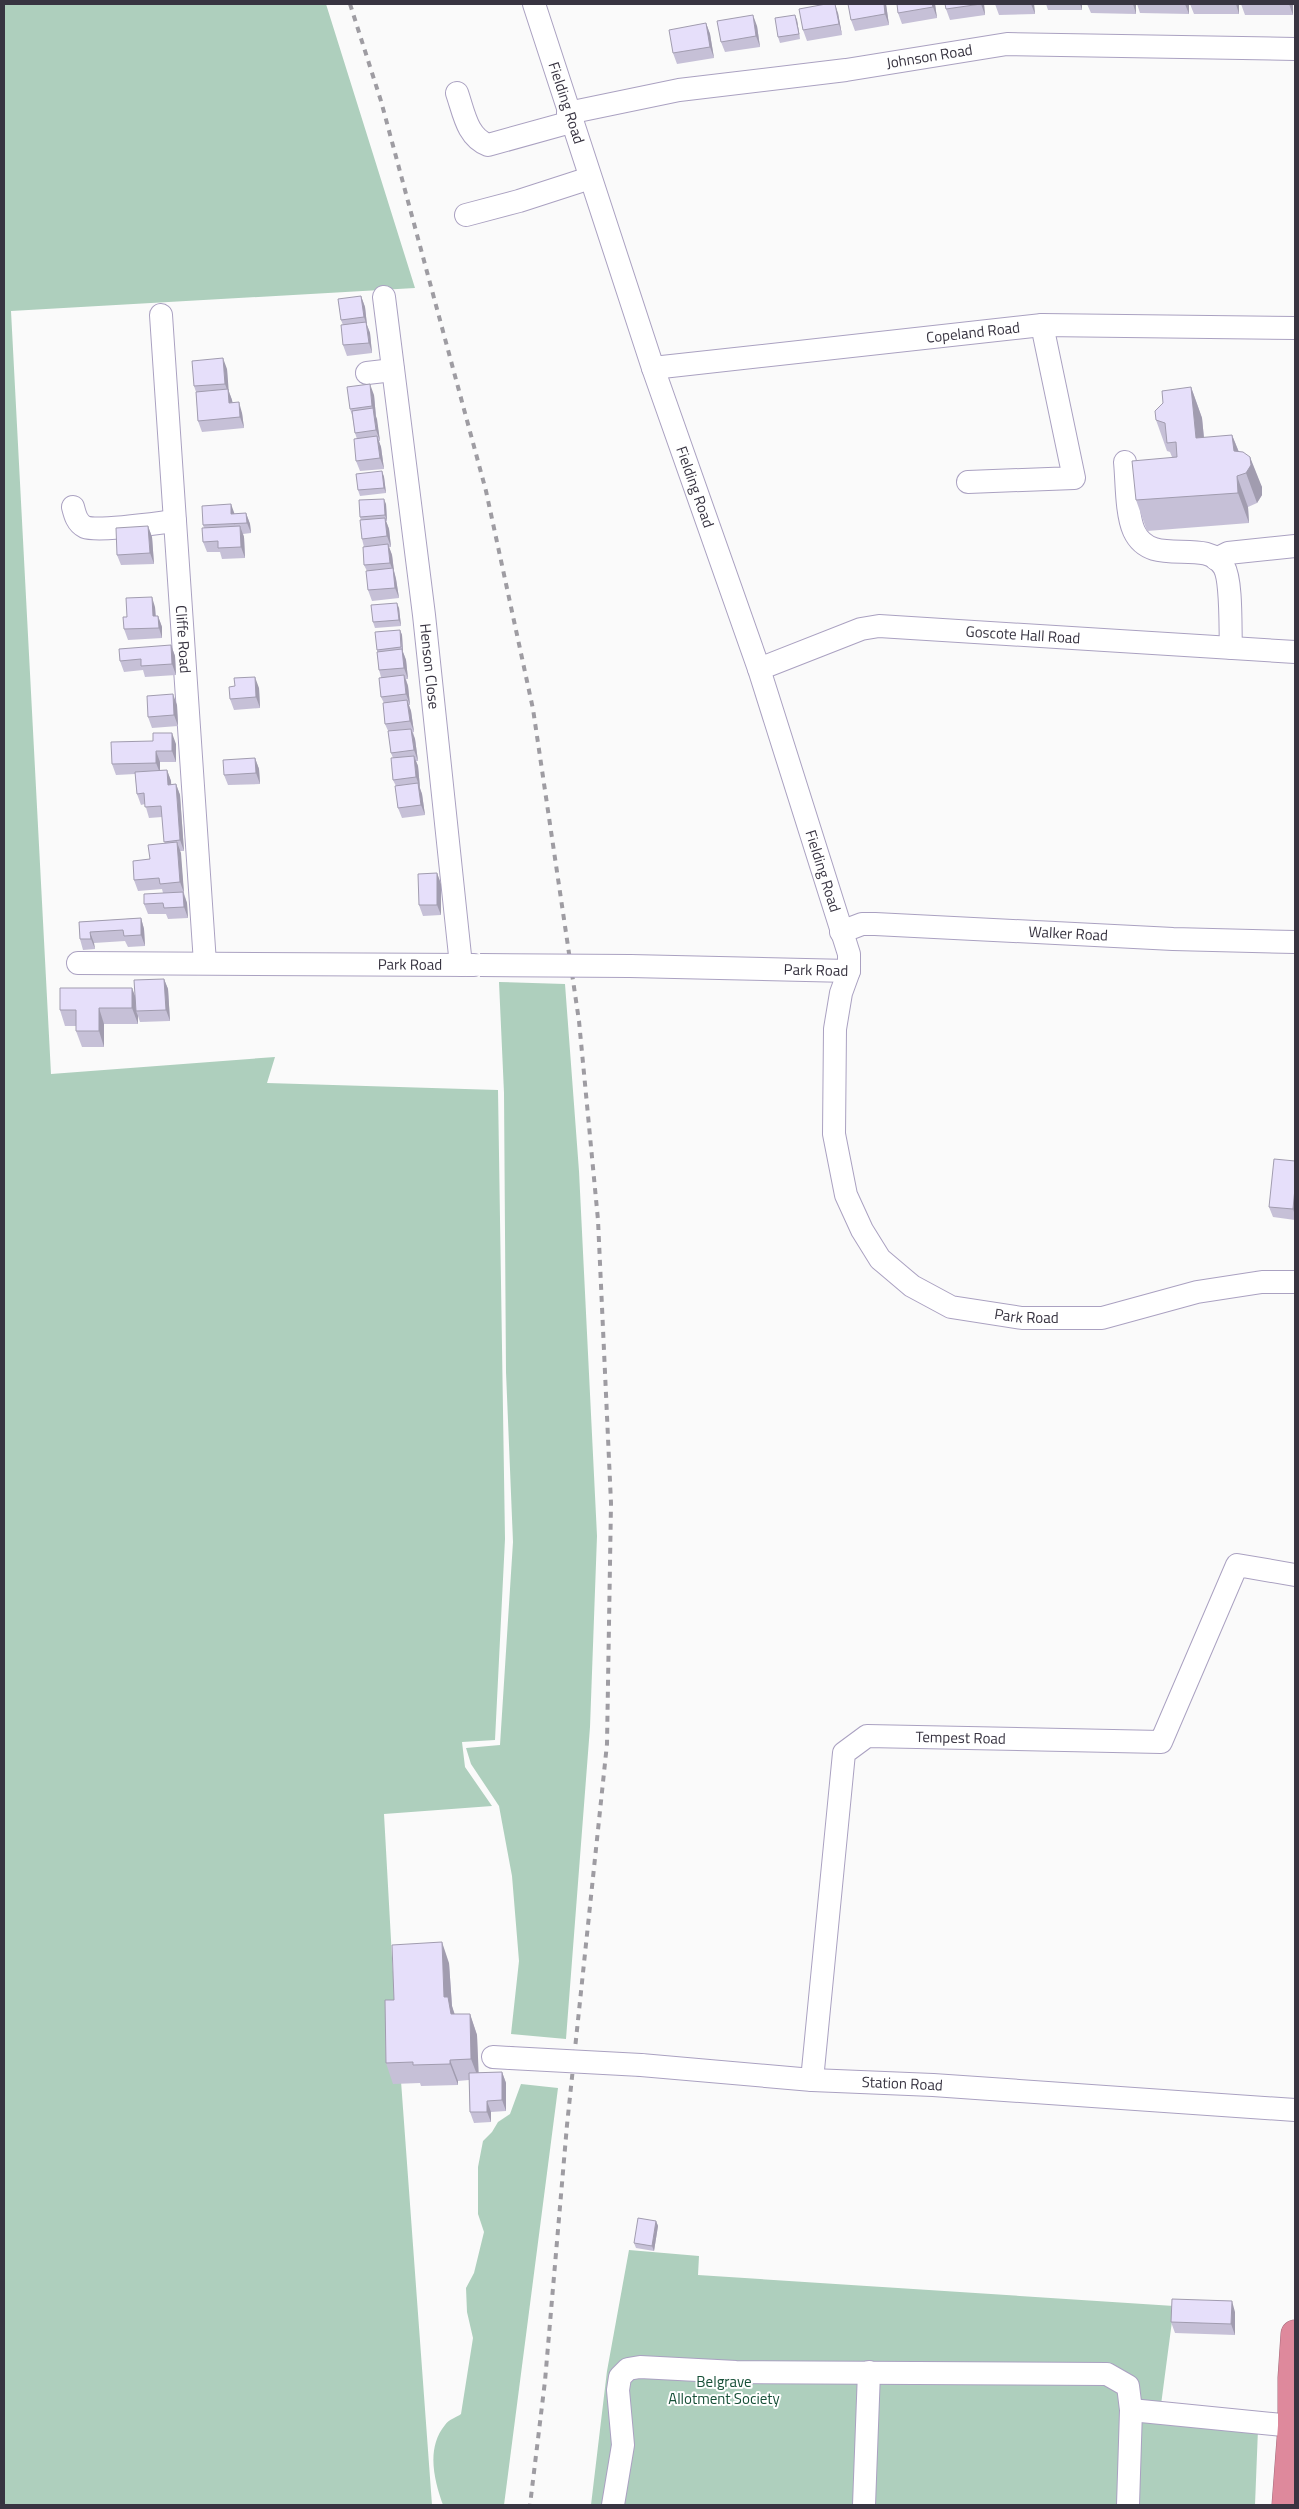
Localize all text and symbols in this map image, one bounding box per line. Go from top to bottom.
street label: Johnson Road [884,38,974,74]
street label: Fielding Road [543,59,591,147]
street label: Copeland Road [925,316,1021,349]
street label: Fielding Road [670,443,720,531]
street label: Cliffe Road [170,604,197,674]
street label: Goscote Hall Road [965,619,1081,650]
street label: Henson Close [414,622,446,710]
street label: Fielding Road [800,827,847,915]
street label: Walker Road [1028,920,1109,947]
street label: Park Road [378,953,442,976]
street label: Park Road [783,958,848,982]
street label: Park Road [993,1302,1059,1329]
street label: Tempest Road [916,1725,1006,1750]
street label: Station Road [861,2070,944,2097]
park label: Belgrave Allotment Society [668,2370,780,2410]

